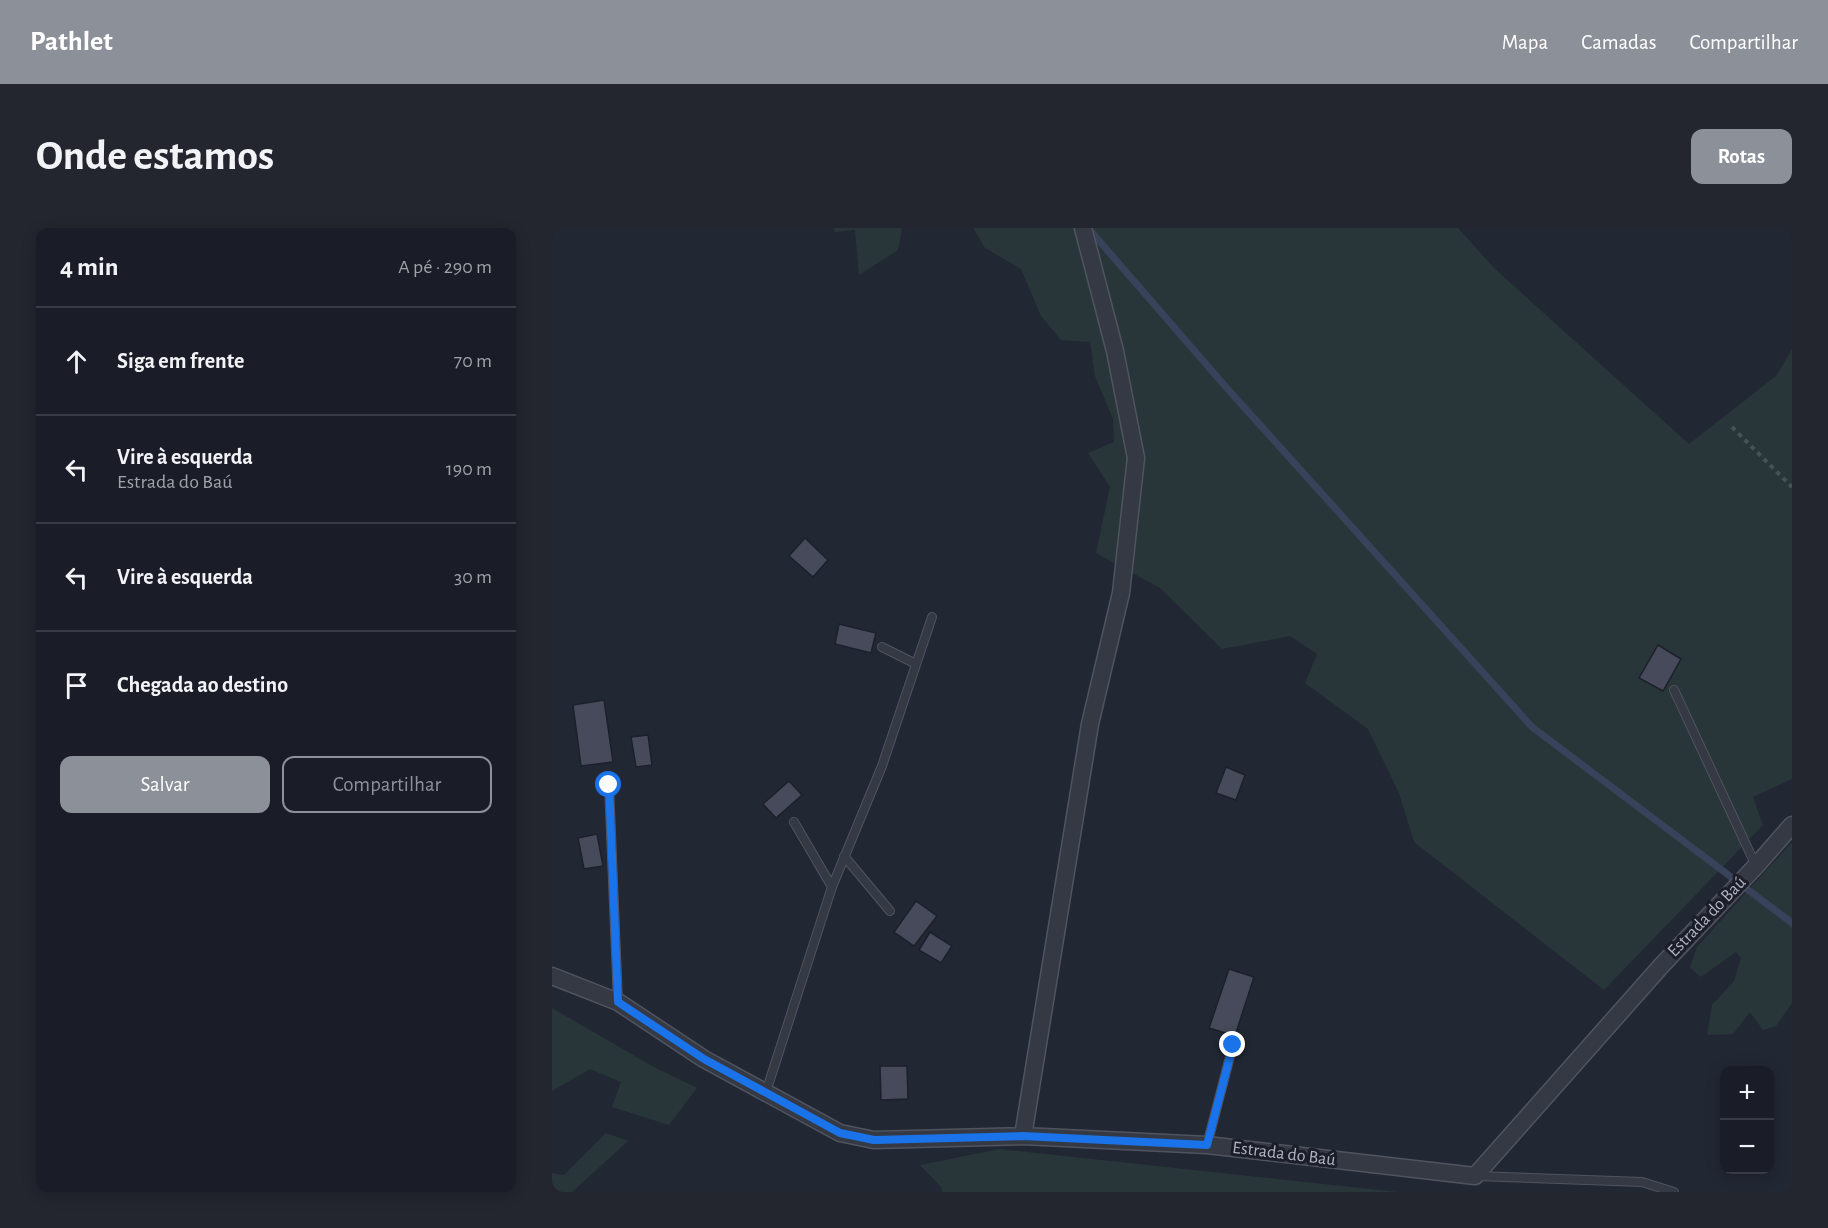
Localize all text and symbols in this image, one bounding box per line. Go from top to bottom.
text: Pathlet [30,28,113,56]
text: Mapa [1502,32,1548,53]
text: Camadas [1581,32,1656,53]
text: Compartilhar [1689,32,1798,53]
button: Rotas [1691,129,1792,184]
text: Onde estamos [36,135,274,177]
text: 4 min [60,254,119,280]
text: A pé · 290 m [398,257,492,277]
icon: ahead [60,345,93,378]
text: Siga em frente [117,350,244,372]
text: 70 m [454,351,492,371]
text: Vire à esquerda [117,446,253,468]
icon: left [60,453,93,486]
text: 190 m [446,459,492,479]
text: Estrada do Baú [117,472,232,492]
icon: left [60,561,93,594]
text: Vire à esquerda [117,566,253,588]
text: 30 m [454,567,492,587]
icon: arrive [60,669,93,702]
text: Chegada ao destino [117,674,288,696]
button: Salvar [60,756,270,813]
button: Compartilhar [282,756,492,813]
route start [595,771,621,797]
street label: Estrada do Baú [1664,873,1750,961]
route end [1219,1031,1245,1057]
map controls [1720,1066,1774,1174]
button: + [1720,1066,1774,1120]
button: − [1720,1120,1774,1174]
street label: Estrada do Baú [1231,1139,1337,1169]

